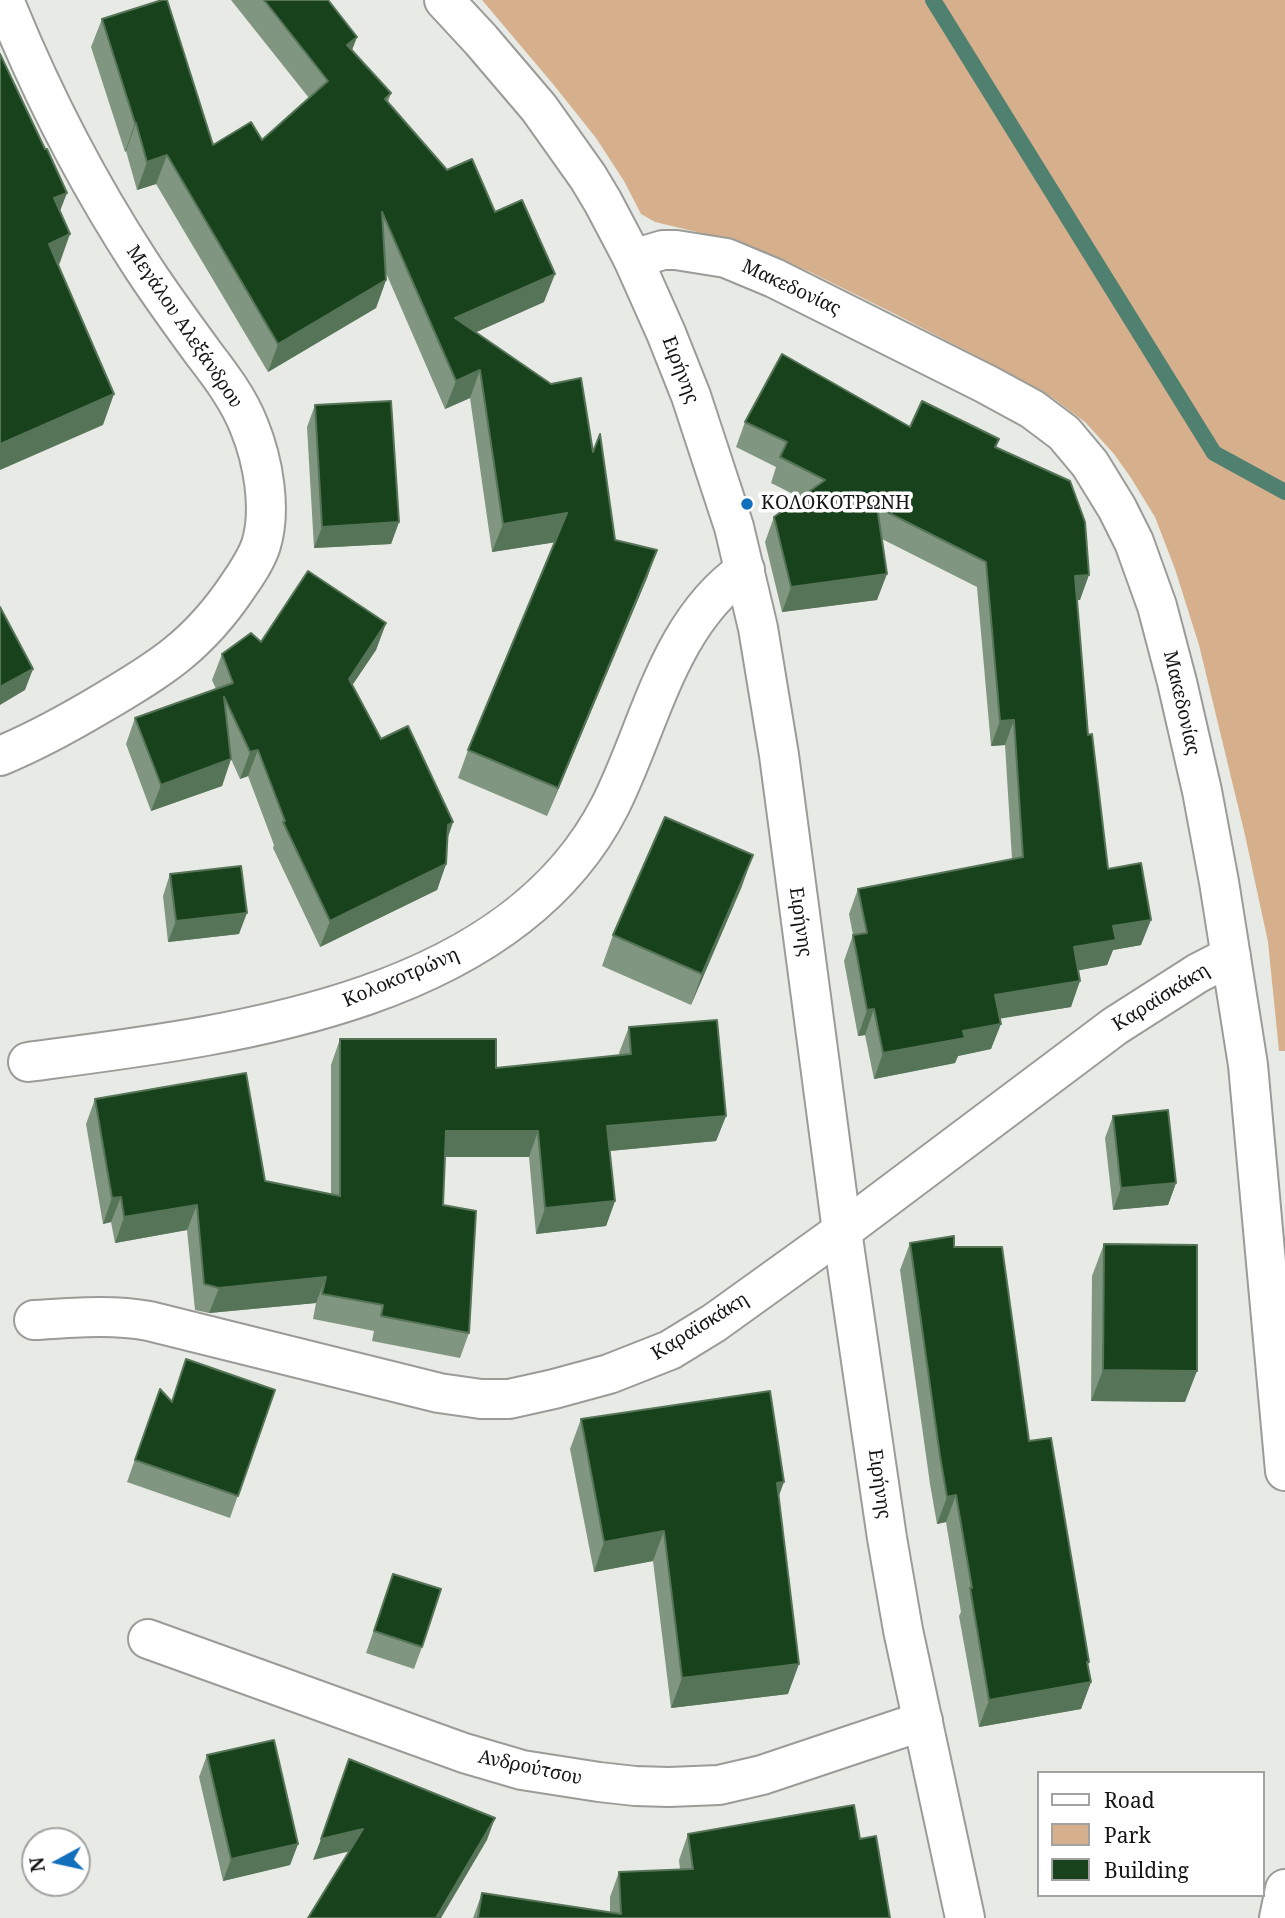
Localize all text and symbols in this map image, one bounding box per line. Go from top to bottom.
street label: Μεγάλου Αλεξάνδρου [121,241,247,413]
street label: Μακεδονίας [738,255,844,321]
street label: Ειρήνης [657,333,703,407]
place label: ΚΟΛΟΚΟΤΡΩΝΗ [761,493,910,515]
marker: ΚΟΛΟΚΟΤΡΩΝΗ [739,496,755,512]
street label: Μακεδονίας [1158,649,1204,757]
street label: Ειρήνης [784,886,816,958]
street label: Κολοκοτρώνη [340,943,462,1013]
street label: Καραϊσκάκη [1109,959,1213,1037]
street label: Καραϊσκάκη [648,1288,752,1366]
street label: Ειρήνης [863,1448,895,1520]
street label: Ανδρούτσου [476,1746,584,1790]
legend [1036,1771,1264,1897]
text: Road [1104,1786,1155,1814]
text: Park [1104,1821,1151,1849]
north arrow [21,1827,91,1897]
text: N [23,1855,51,1874]
text: Building [1104,1856,1189,1884]

